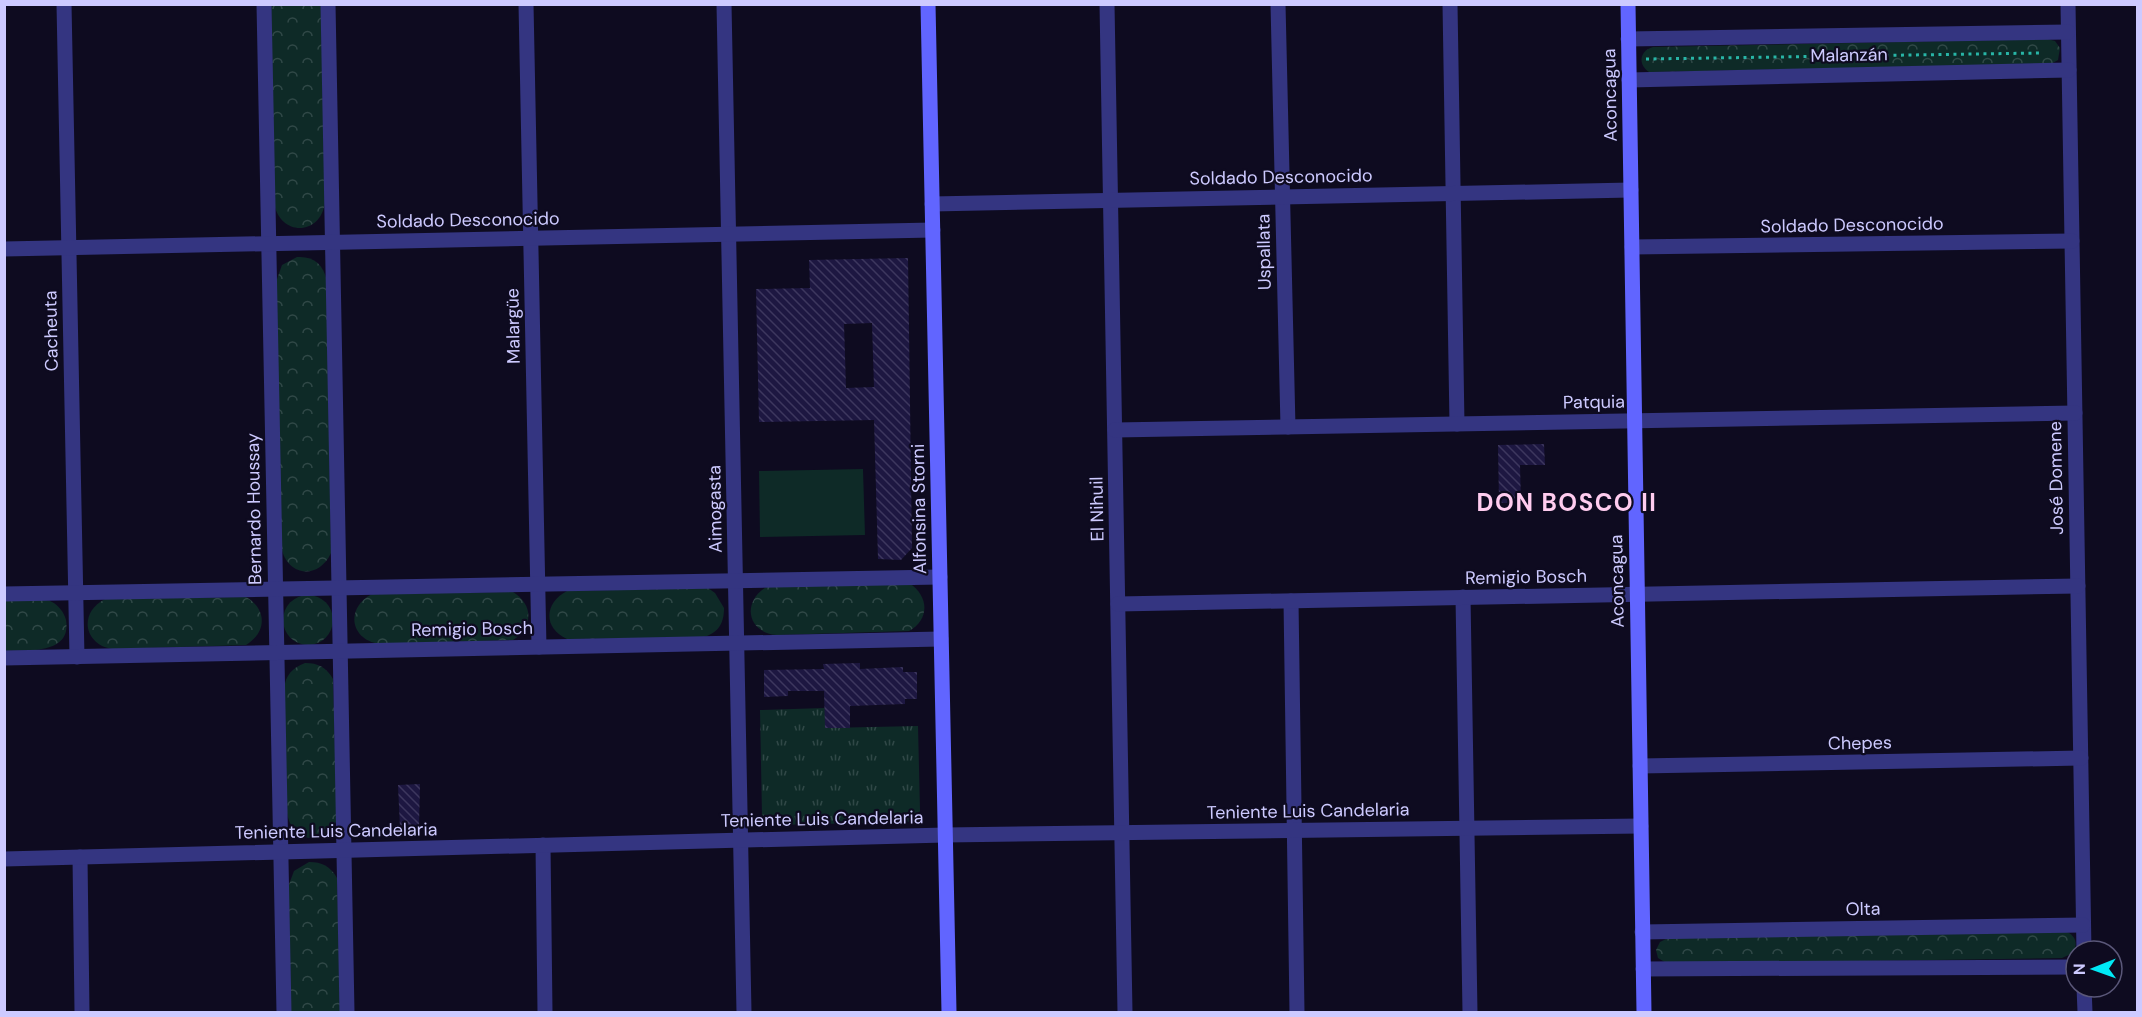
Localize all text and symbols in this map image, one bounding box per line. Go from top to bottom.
street label: Malanzán [1810,42,1888,68]
street label: Aconcagua [1597,48,1623,142]
street label: Soldado Desconocido [1189,163,1373,191]
street label: Soldado Desconocido [376,206,560,234]
street label: Soldado Desconocido [1760,211,1944,239]
street label: Uspallata [1251,214,1277,290]
street label: Malargüe [500,288,526,364]
street label: Cacheuta [38,290,64,372]
street label: Patquia [1563,389,1625,415]
street label: José Domene [2043,421,2069,535]
street label: Bernardo Houssay [241,433,267,585]
street label: Alfonsina Storni [906,444,932,574]
street label: Aimogasta [702,465,728,553]
street label: El Nihuil [1084,476,1110,542]
district label: DON BOSCO II [1477,487,1657,518]
street label: Aconcagua [1604,534,1630,628]
street label: Remigio Bosch [1465,564,1587,590]
street label: Remigio Bosch [411,616,533,642]
street label: Chepes [1828,730,1892,756]
street label: Teniente Luis Candelaria [1206,797,1410,825]
street label: Teniente Luis Candelaria [720,805,924,833]
street label: Teniente Luis Candelaria [234,817,438,845]
street label: Olta [1845,897,1881,921]
north arrow [2064,939,2124,999]
text: N [2069,963,2090,975]

